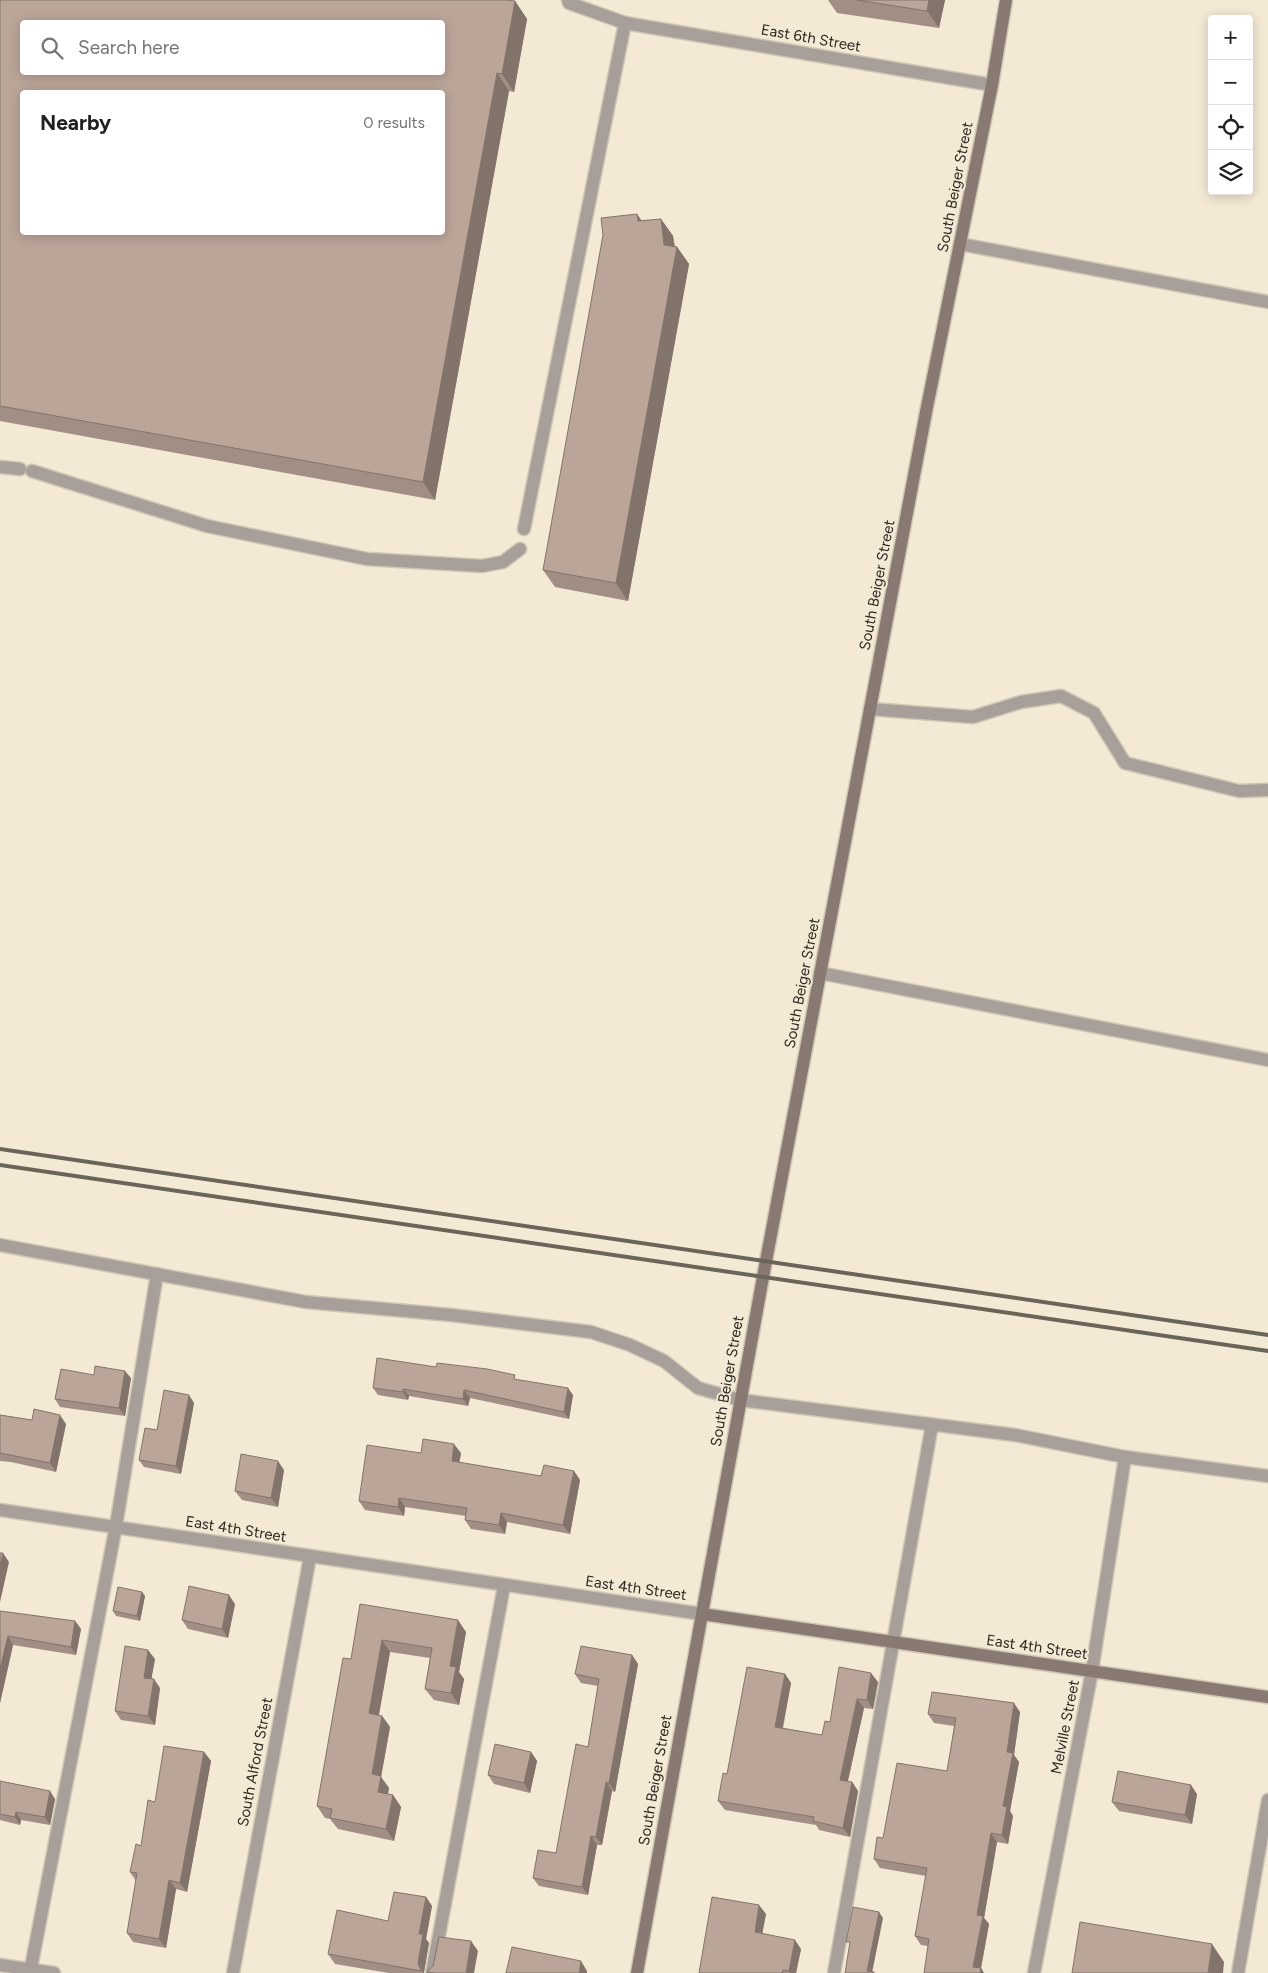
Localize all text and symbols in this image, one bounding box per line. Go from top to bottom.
map controls [1208,15,1253,195]
button: + [1208,15,1253,60]
search box [20,20,445,75]
street label: East 6th Street [760,20,863,56]
icon: search [38,34,66,62]
text: Search here [78,36,180,59]
button: − [1208,60,1253,105]
button: locate [1208,105,1253,150]
text: Nearby [40,110,111,135]
text: 0 results [363,113,425,132]
street label: South Beiger Street [934,120,977,254]
button: layers [1208,150,1253,195]
street label: South Beiger Street [856,518,899,652]
street label: South Beiger Street [781,916,824,1050]
street label: South Beiger Street [707,1314,747,1448]
street label: East 4th Street [184,1512,288,1546]
street label: East 4th Street [584,1572,688,1604]
street label: East 4th Street [985,1631,1089,1663]
street label: Melville Street [1047,1678,1083,1776]
street label: South Alford Street [234,1696,276,1828]
street label: South Beiger Street [635,1713,675,1847]

